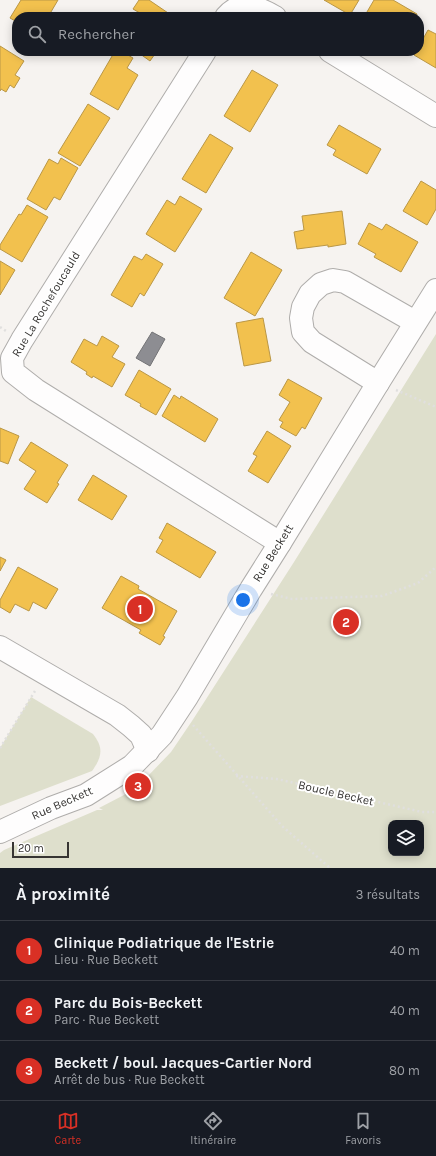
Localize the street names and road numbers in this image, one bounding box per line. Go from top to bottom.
street label: Rue La Rochefoucauld [9,249,83,359]
street label: Rue Beckett [250,521,297,584]
street label: Boucle Becket [297,778,376,809]
street label: Rue Beckett [29,783,95,823]

